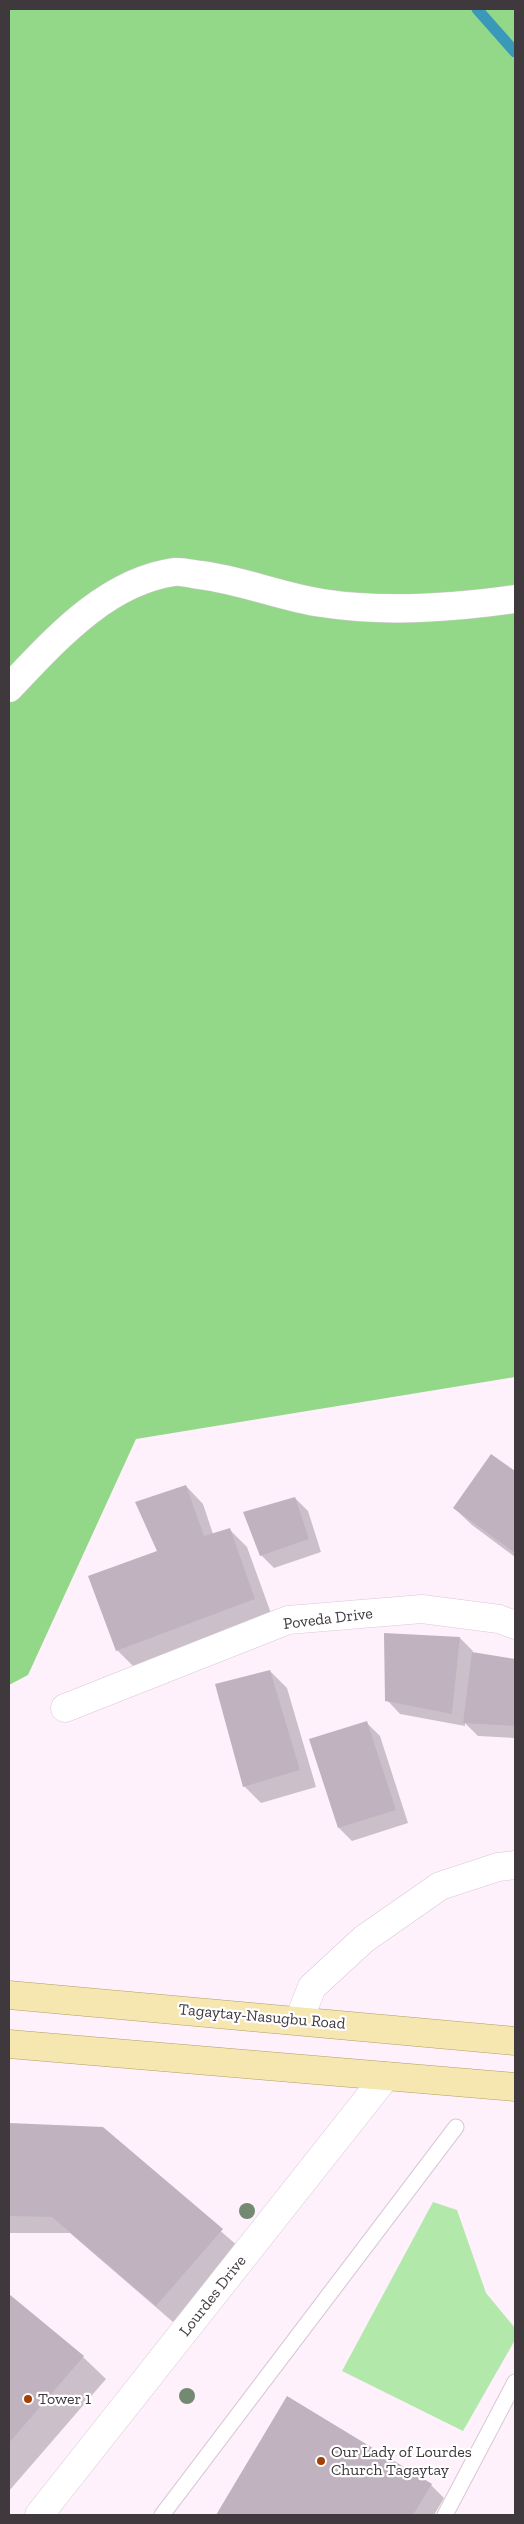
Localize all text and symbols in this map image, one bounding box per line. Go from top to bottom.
street label: Poveda Drive [282,1604,374,1634]
street label: Tagaytay-Nasugbu Road [178,2000,346,2034]
street label: Lourdes Drive [176,2252,250,2340]
place label: Tower 1 [38,2389,91,2409]
marker: Tower 1 [22,2393,34,2405]
place label: Our Lady of Lourdes Church Tagaytay [331,2442,472,2480]
marker: Our Lady of Lourdes Church Tagaytay [315,2455,327,2467]

